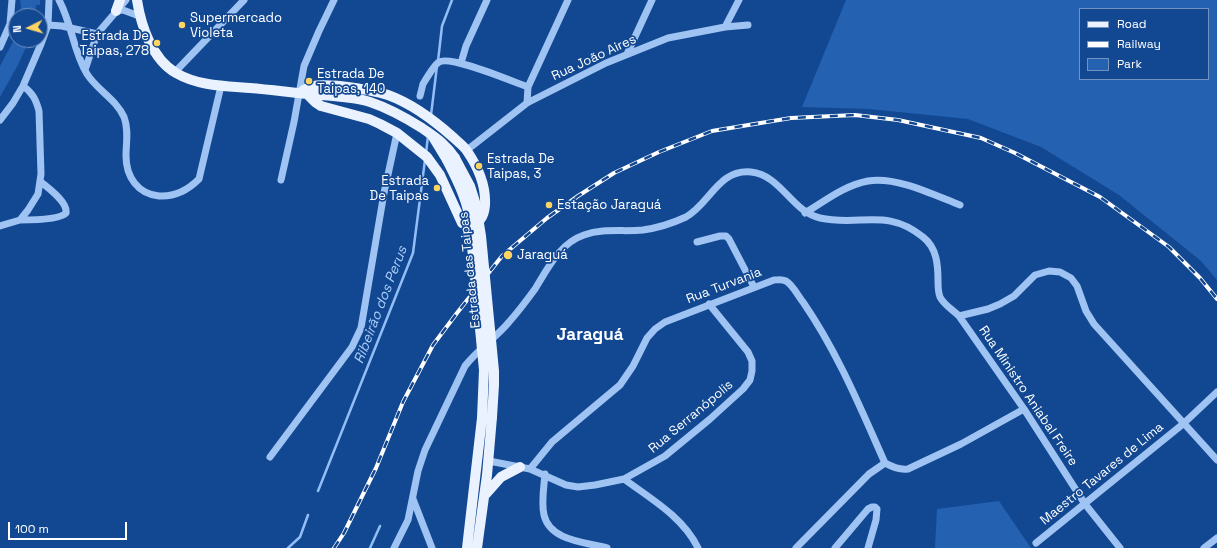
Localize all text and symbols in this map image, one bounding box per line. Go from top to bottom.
north arrow [8,8,48,48]
legend [1079,8,1209,80]
place label: Supermercado Violeta [190,10,282,41]
text: Road [1117,16,1146,32]
marker: Supermercado Violeta [177,20,187,30]
text: N [10,25,24,33]
place label: Estrada De Taipas, 278 [79,28,149,59]
street label: Rua João Aires [549,32,639,84]
text: Railway [1117,36,1161,52]
marker: Estrada De Taipas, 278 [152,38,162,48]
text: Park [1117,56,1142,72]
place label: Estrada De Taipas, 140 [317,66,385,97]
marker: Estrada De Taipas, 140 [304,76,314,86]
place label: Estrada De Taipas, 3 [487,151,554,182]
marker: Estrada De Taipas, 3 [474,161,484,171]
place label: Estrada De Taipas [370,173,429,204]
marker: Estrada De Taipas [432,183,442,193]
place label: Estação Jaraguá [557,197,661,213]
marker: Estação Jaraguá [544,200,554,210]
street label: Estrada das Taipas [456,211,484,329]
water label: Ribeirão dos Perus [351,244,411,366]
place label: Jaraguá [517,247,568,263]
marker: Jaraguá [502,249,514,261]
street label: Rua Turvania [684,264,764,308]
street label: Rua Ministro Aniabal Freire [975,323,1081,469]
district label: Jaraguá [557,325,623,345]
street label: Rua Serranópolis [646,377,736,457]
street label: Maestro Tavares de Lima [1037,420,1167,528]
scale bar [10,514,129,540]
text: 100 m [15,521,49,537]

